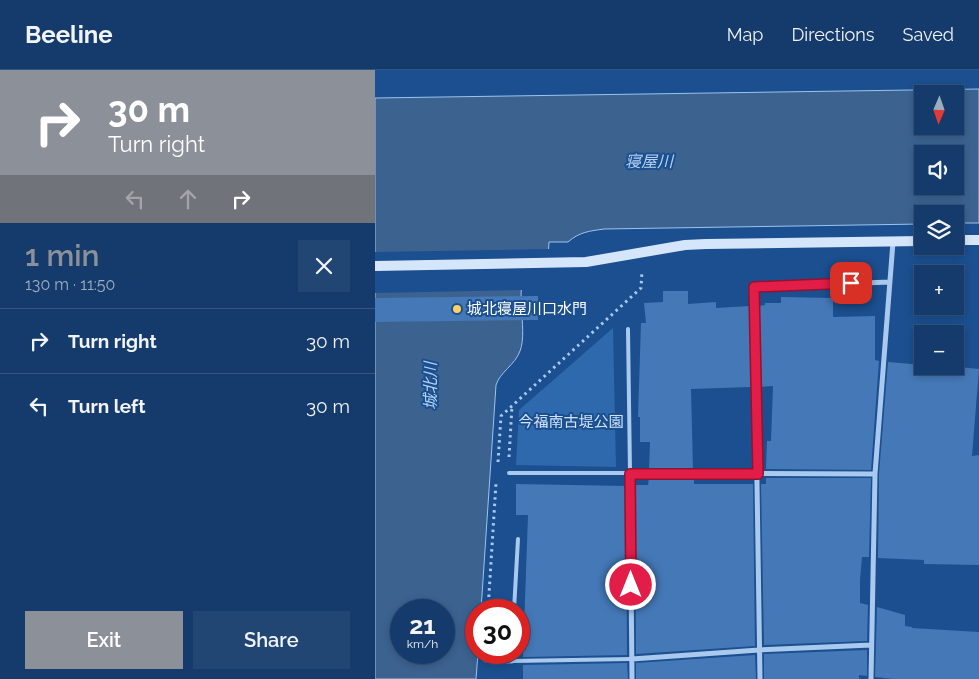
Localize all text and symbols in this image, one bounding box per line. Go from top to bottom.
text: Beeline [25,20,113,49]
text: Map [727,24,763,45]
text: Directions [791,24,875,45]
text: Saved [903,24,954,45]
north arrow [914,85,964,135]
map controls [914,85,964,375]
text: 30 m [108,89,190,130]
icon: right [25,90,90,155]
text: Turn right [108,131,205,157]
button: sound [914,145,964,195]
water label: 寝屋川 [625,152,675,171]
icon: left [121,185,149,213]
icon: ahead [174,185,202,213]
icon: right [227,185,255,213]
button: layers [914,205,964,255]
text: 1 min [25,238,100,273]
button: close [298,240,350,292]
pin [830,262,872,304]
button: + [914,265,964,315]
icon: arrive [837,269,865,297]
text: 130 m · 11:50 [25,275,115,294]
place label: 城北寝屋川口水門 [467,300,587,318]
marker: 城北寝屋川口水門 [451,303,463,315]
button: − [914,325,964,375]
icon: right [25,327,53,355]
text: Turn right [68,330,157,352]
text: 30 m [306,330,350,352]
water label: 城北川 [421,360,440,410]
icon: left [25,392,53,420]
text: Turn left [68,395,145,417]
text: 30 m [306,395,350,417]
park label: 今福南古堤公園 [518,413,624,431]
position arrow [604,558,656,610]
speed limit sign: 30 [465,599,530,664]
text: 21 [409,610,436,640]
button: Exit [25,611,183,669]
button: Share [193,611,350,669]
text: km/h [407,637,438,651]

